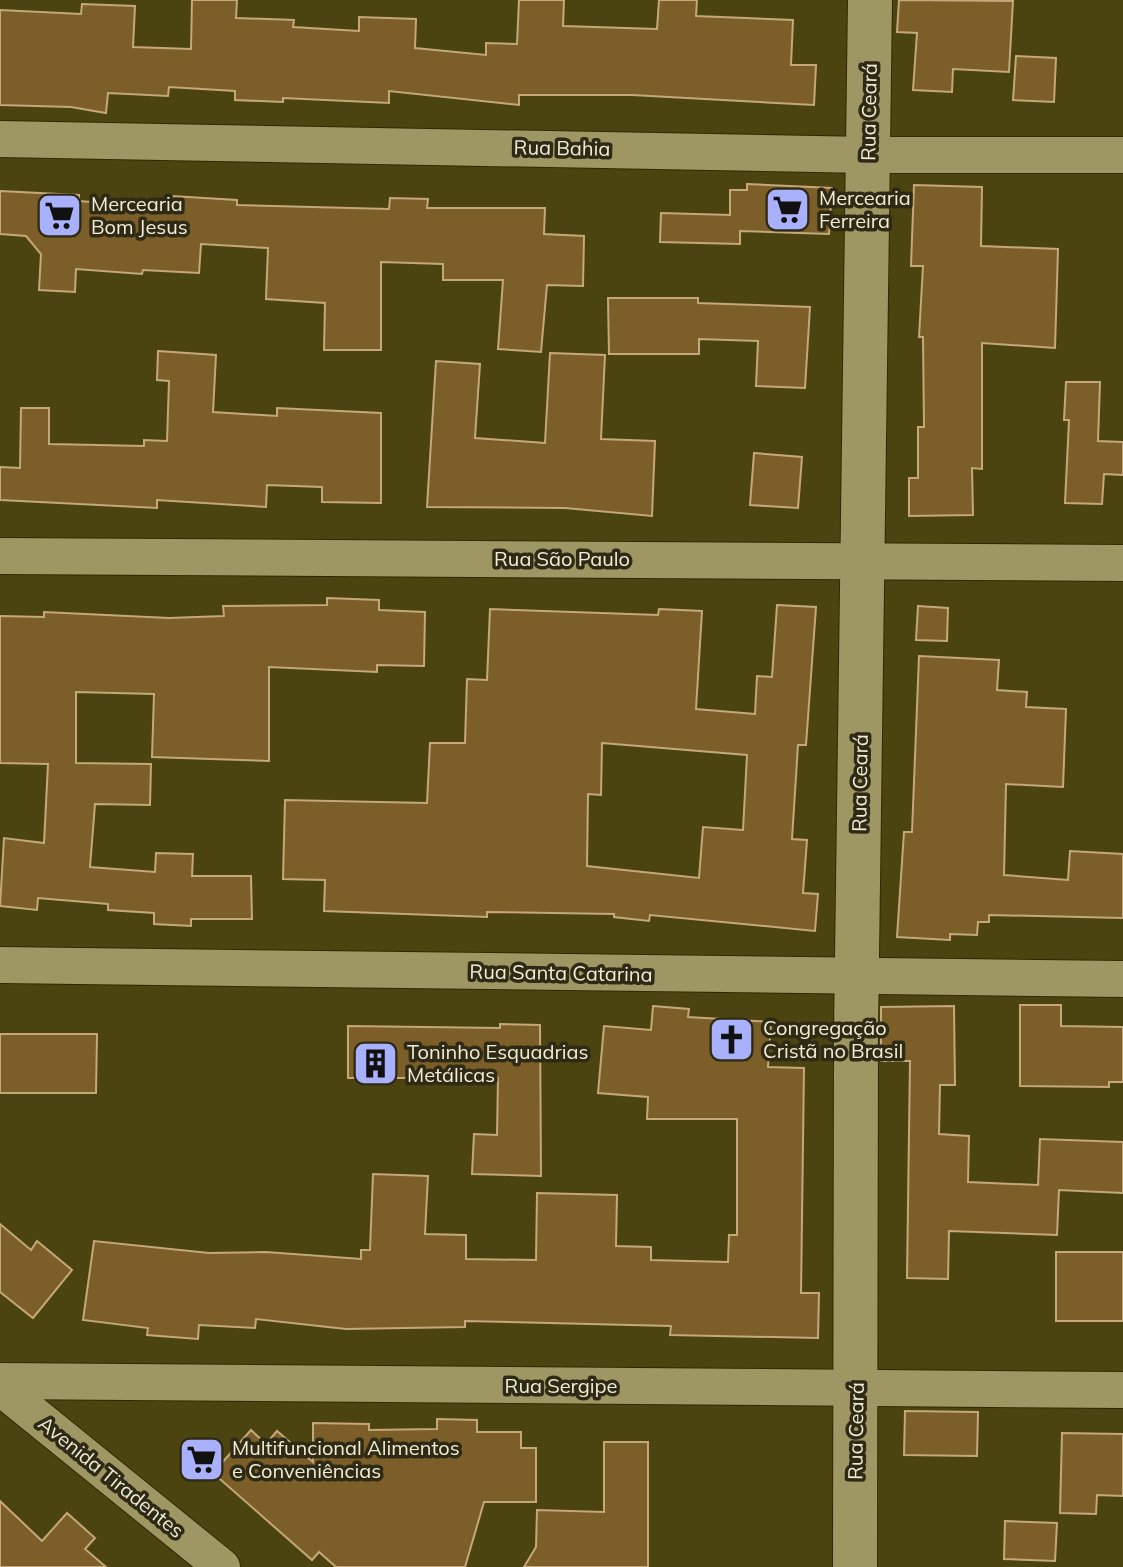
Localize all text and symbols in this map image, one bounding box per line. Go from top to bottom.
street label: Rua Ceará [855,63,882,161]
street label: Rua Bahia [513,134,611,161]
place label: Mercearia Ferreira [819,185,911,233]
supermarket icon: Mercearia Ferreira [764,186,812,234]
place label: Mercearia Bom Jesus [91,191,188,239]
supermarket icon: Mercearia Bom Jesus [36,192,84,240]
street label: Rua São Paulo [494,546,630,571]
street label: Rua Ceará [846,734,873,832]
street label: Rua Santa Catarina [469,958,653,987]
church icon: Congregação Cristã no Brasil [708,1015,756,1063]
place label: Congregação Cristã no Brasil [763,1015,903,1063]
place label: Toninho Esquadrias Metálicas [407,1039,589,1087]
building icon: Toninho Esquadrias Metálicas [352,1040,400,1088]
street label: Rua Sergipe [505,1373,617,1398]
street label: Rua Ceará [842,1382,869,1480]
street label: Avenida Tiradentes [34,1410,189,1543]
place label: Multifuncional Alimentos e Conveniências [232,1435,460,1483]
supermarket icon: Multifuncional Alimentos e Conveniências [177,1436,225,1484]

